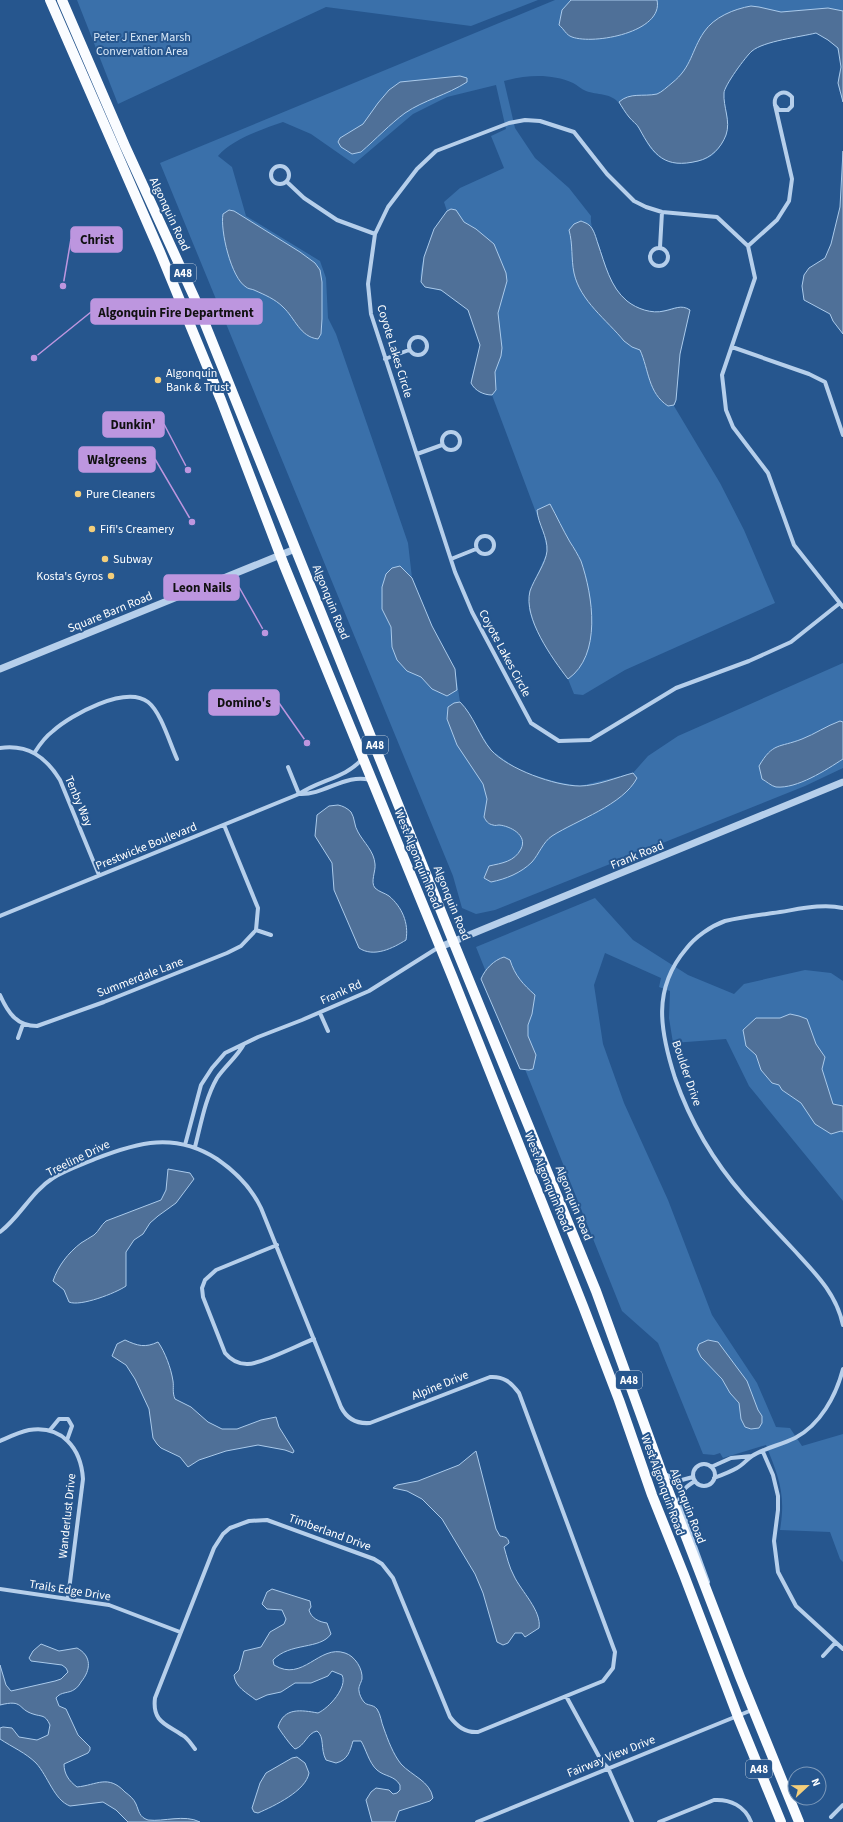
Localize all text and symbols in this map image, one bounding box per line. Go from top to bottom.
park label: Peter J Exner Marsh Convervation Area [93,29,191,60]
street label: Algonquin Road [145,175,194,254]
callout: Christ [71,227,122,252]
text: Christ [80,231,114,249]
road number: A48 [170,264,196,282]
callout: Algonquin Fire Department [91,299,262,324]
street label: Coyote Lakes Circle [372,302,417,400]
text: Algonquin Fire Department [97,304,254,322]
place label: Algonquin Bank & Trust [166,365,229,396]
marker: Algonquin Bank & Trust [153,375,163,385]
callout: Dunkin' [103,412,164,437]
text: Dunkin' [110,416,156,434]
callout: Walgreens [79,447,155,472]
text: Walgreens [87,451,147,469]
place label: Pure Cleaners [86,486,155,503]
marker: Pure Cleaners [73,489,83,499]
place label: Fifi's Creamery [100,521,175,538]
marker: Fifi's Creamery [87,524,97,534]
place label: Subway [113,551,153,568]
marker: Subway [100,554,110,564]
street label: Algonquin Road [308,562,353,642]
place label: Kosta's Gyros [36,568,103,585]
marker: Kosta's Gyros [106,571,116,581]
callout: Leon Nails [164,575,239,600]
text: Leon Nails [172,579,232,597]
street label: Square Barn Road [65,588,155,637]
street label: Coyote Lakes Circle [474,607,535,700]
callout: Domino's [209,690,279,715]
text: Domino's [217,694,271,712]
road number: A48 [362,736,388,754]
street label: Tenby Way [60,773,97,830]
street label: West Algonquin Road [390,807,445,912]
street label: Prestwicke Boulevard [93,818,199,875]
street label: Frank Road [608,837,666,874]
street label: Algonquin Road [429,863,474,943]
street label: Summerdale Lane [94,953,186,1002]
street label: Frank Rd [318,976,365,1009]
street label: Boulder Drive [667,1038,706,1108]
street label: West Algonquin Road [521,1130,575,1234]
street label: Treeline Drive [44,1136,113,1181]
street label: Algonquin Road [552,1164,596,1242]
street label: Alpine Drive [409,1366,471,1405]
road number: A48 [616,1371,642,1389]
street label: West Algonquin Road [638,1433,688,1537]
street label: Algonquin Road [667,1466,709,1546]
street label: Wanderlust Drive [55,1473,80,1559]
street label: Timberland Drive [286,1510,374,1555]
street label: Trails Edge Drive [28,1576,112,1605]
street label: Fairway View Drive [565,1731,658,1782]
road number: A48 [746,1760,772,1778]
north arrow [787,1766,827,1806]
text: N [807,1776,824,1789]

